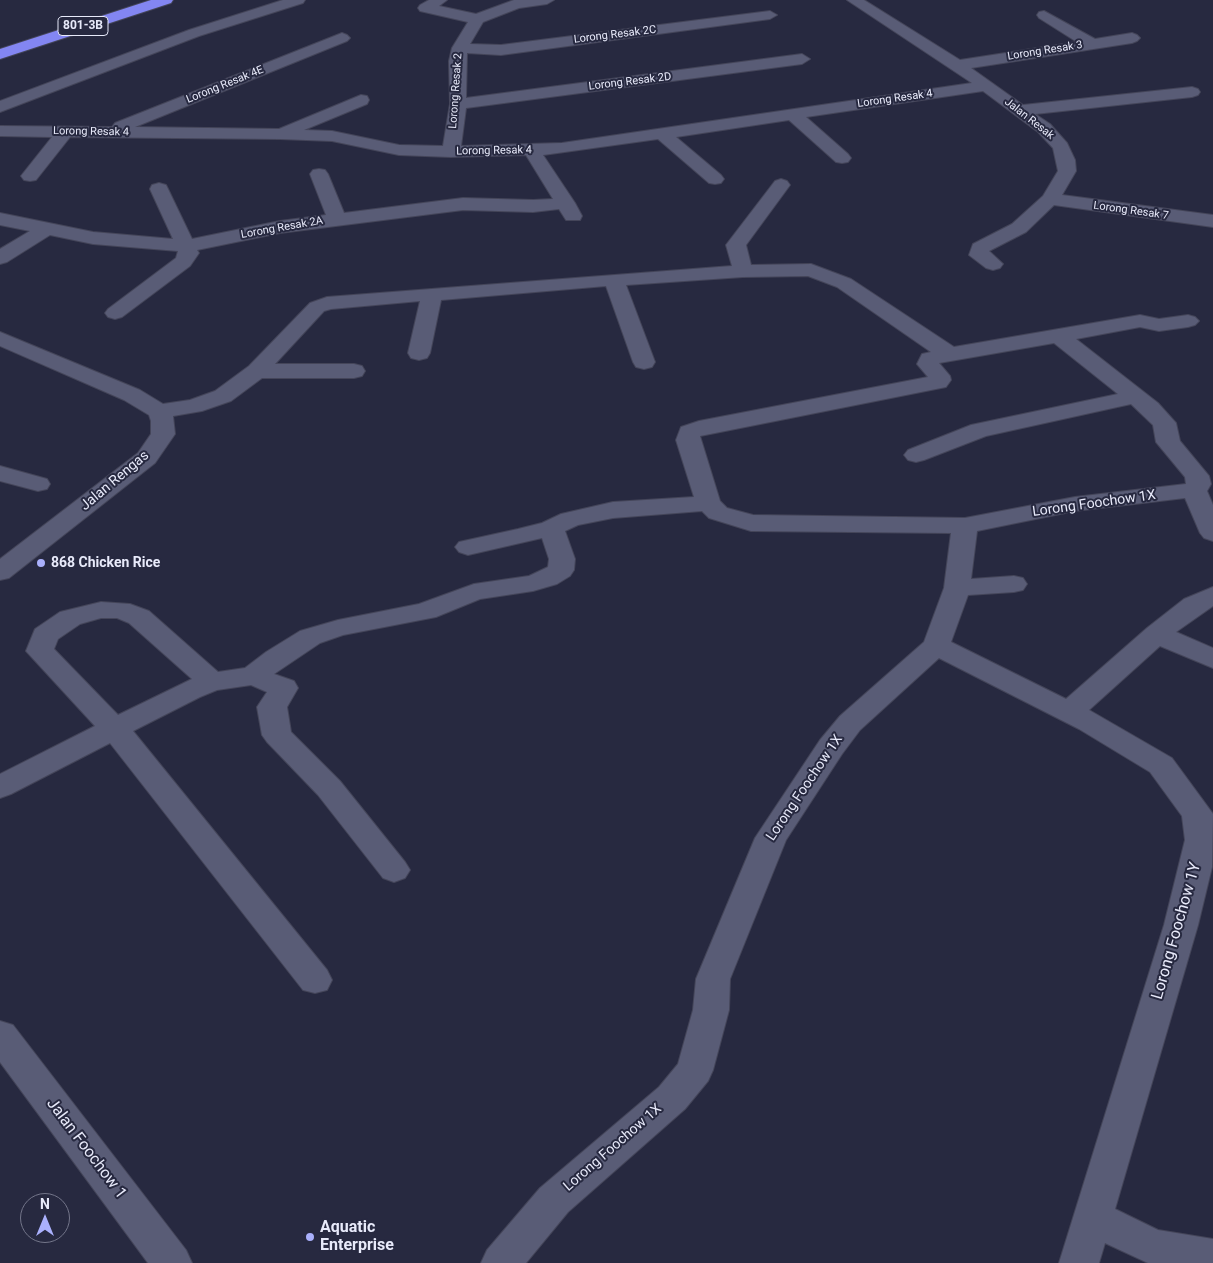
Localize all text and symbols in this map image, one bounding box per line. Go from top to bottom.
road number: 801-3B [58,16,108,36]
street label: Lorong Resak 2C [573,23,657,47]
street label: Lorong Resak 3 [1007,39,1083,63]
street label: Lorong Resak 2 [447,53,465,129]
street label: Lorong Resak 4E [184,64,266,106]
street label: Lorong Resak 2D [588,70,672,94]
street label: Lorong Resak 4 [857,87,933,111]
street label: Jalan Resak [1002,96,1056,142]
street label: Lorong Resak 4 [53,125,129,139]
street label: Lorong Resak 4 [456,144,532,158]
street label: Lorong Resak 7 [1093,199,1169,223]
street label: Lorong Resak 2A [240,214,324,242]
street label: Jalan Rengas [77,448,153,514]
street label: Lorong Foochow 1X [1031,487,1157,521]
place label: 868 Chicken Rice [51,555,160,571]
marker: 868 Chicken Rice [35,557,47,569]
street label: Lorong Foochow 1X [763,732,847,844]
street label: Lorong Foochow 1Y [1148,860,1206,1002]
street label: Jalan Foochow 1 [42,1095,130,1203]
street label: Lorong Foochow 1X [561,1101,665,1195]
north arrow [20,1193,70,1243]
text: N [40,1196,50,1212]
place label: Aquatic Enterprise [320,1218,394,1256]
marker: Aquatic Enterprise [304,1231,316,1243]

